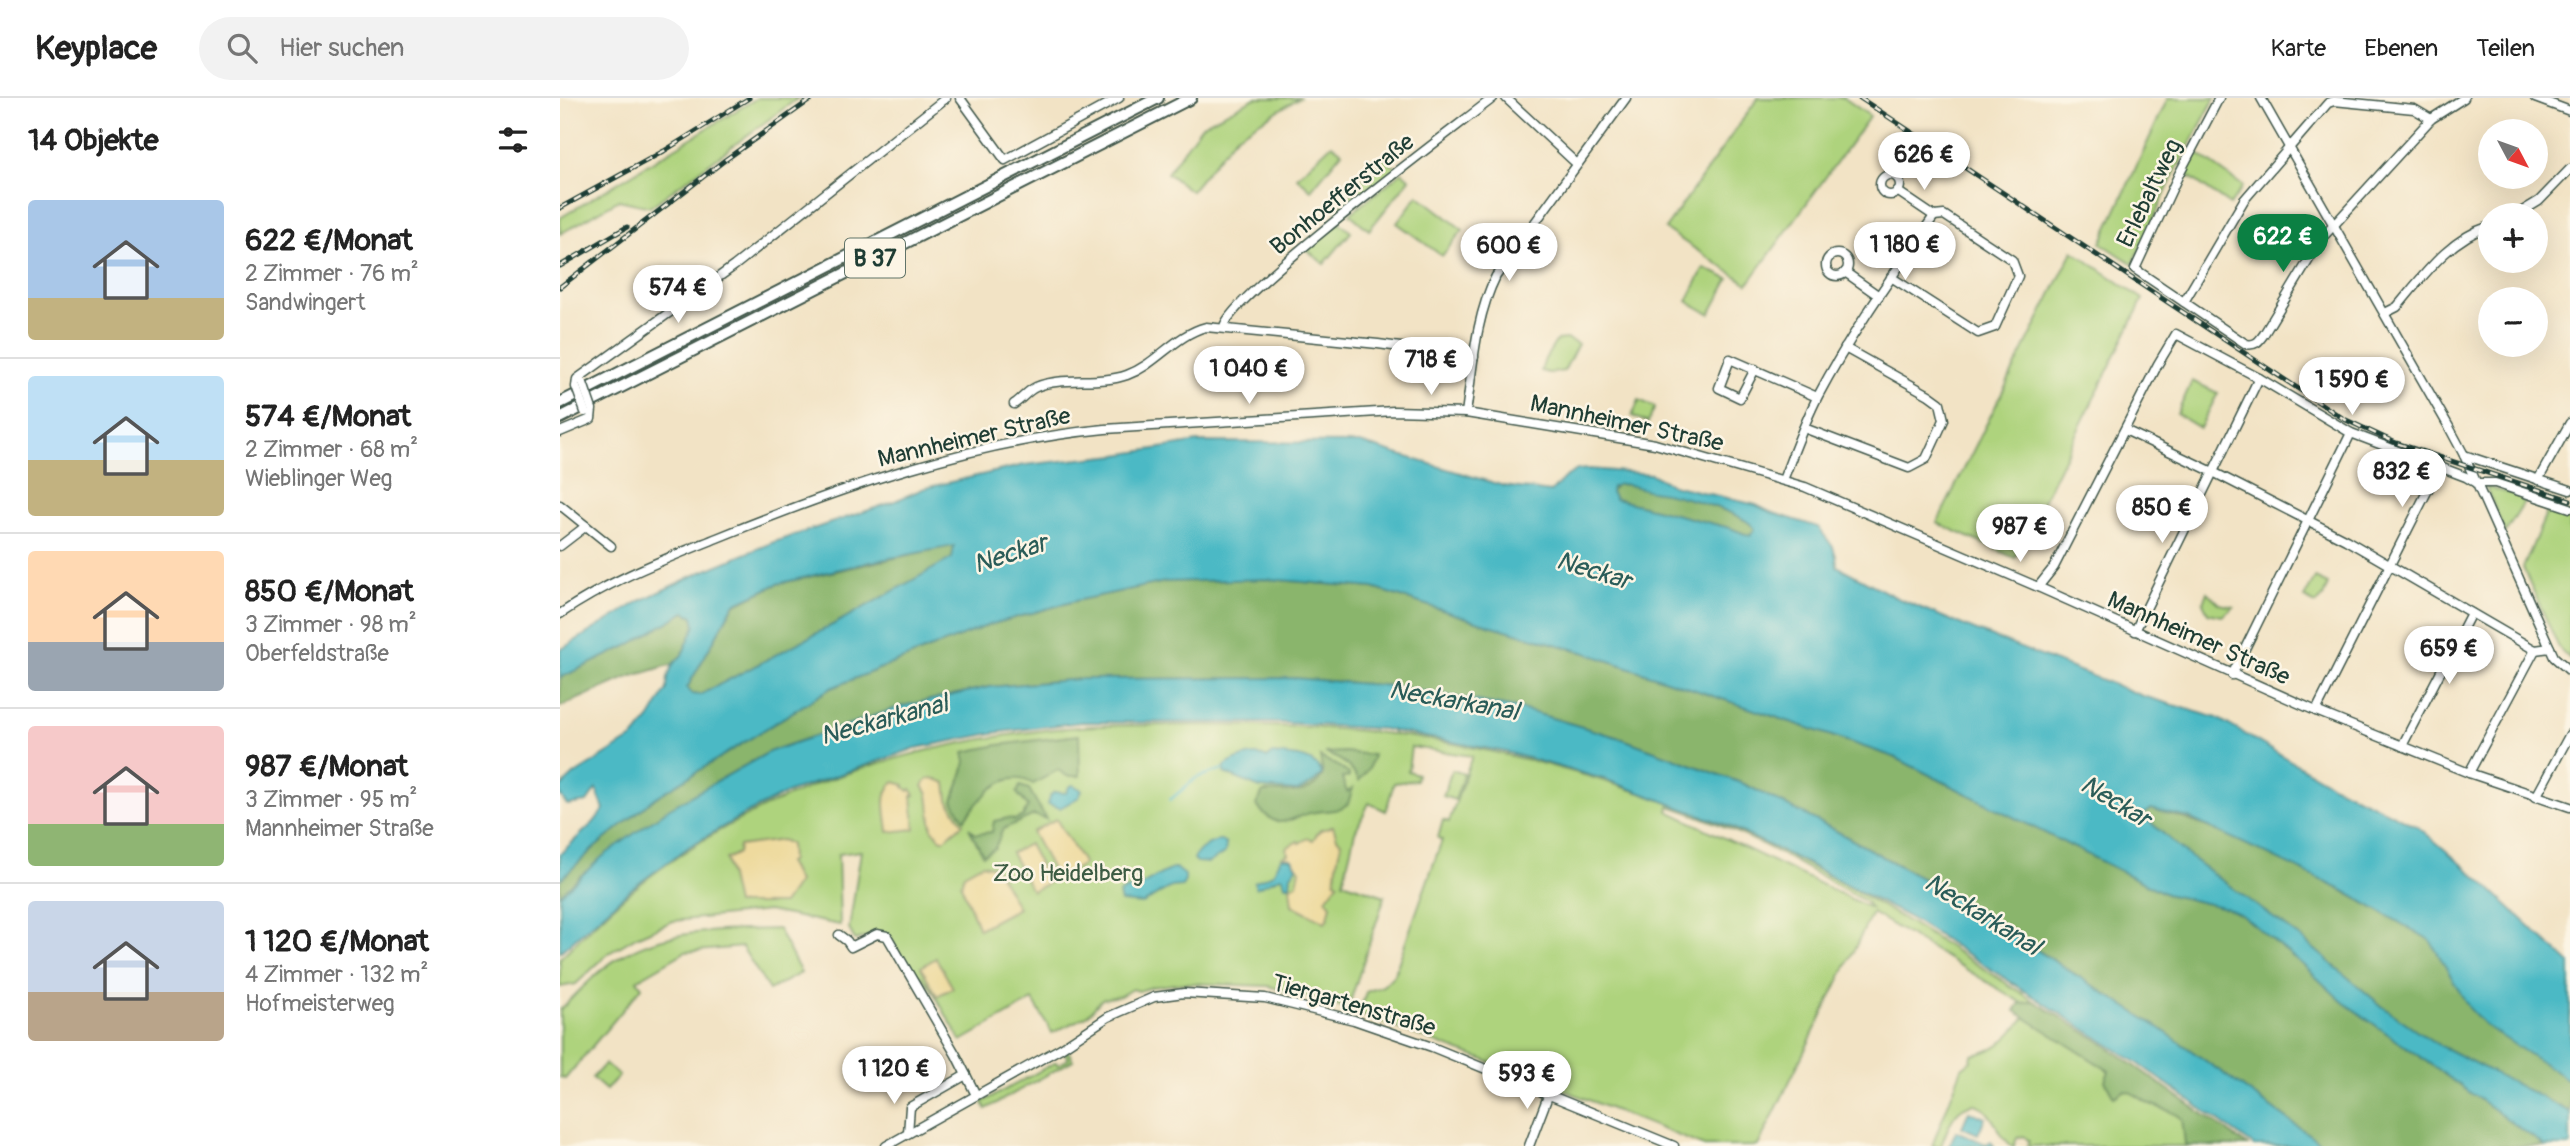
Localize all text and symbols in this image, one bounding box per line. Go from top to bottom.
search box [199,17,689,80]
text: Keyplace [35,28,157,69]
icon: search [223,29,261,67]
text: Hier suchen [279,32,405,64]
text: Karte [2271,34,2326,63]
text: Ebenen [2364,34,2438,63]
text: Teilen [2476,34,2535,63]
north arrow [2478,119,2548,189]
map controls [2478,119,2548,357]
icon: filters [494,121,532,159]
text: 14 Objekte [28,122,159,159]
street label: Bonhoefferstraße [1264,127,1420,261]
pin: 626 € [1875,132,1973,192]
street label: Erlebaltweg [2111,134,2188,252]
text: 626 € [1894,140,1954,169]
button: + [2478,203,2548,273]
pin: 622 € [2234,214,2332,274]
text: 622 €/Monat [245,222,413,259]
pin: 1 180 € [1840,222,1970,282]
text: 622 € [2253,222,2313,251]
pin: 600 € [1460,223,1558,283]
icon: home [84,228,168,312]
text: 1 180 € [1870,230,1940,259]
text: 600 € [1477,231,1541,260]
road number: B 37 [845,238,905,278]
text: 2 Zimmer · 76 m² [245,259,419,288]
pin: 574 € [629,266,727,325]
text: 574 € [649,273,707,302]
button: − [2478,287,2548,357]
text: Sandwingert [245,288,366,317]
pin: 718 € [1382,338,1480,397]
text: 718 € [1405,345,1457,374]
pin: 1 040 € [1184,346,1314,406]
text: 1 040 € [1210,354,1288,383]
pin: 1 590 € [2287,358,2417,417]
text: 1 590 € [2315,365,2389,394]
street label: Mannheimer Straße [1528,389,1726,458]
text: 574 €/Monat [245,398,411,435]
street label: Mannheimer Straße [875,401,1073,474]
icon: home [84,404,168,488]
text: 2 Zimmer · 68 m² [245,435,418,464]
pin: 832 € [2353,450,2451,509]
text: 832 € [2373,457,2431,486]
text: Wieblinger Weg [245,464,392,493]
pin: 850 € [2113,486,2211,545]
text: 850 € [2132,493,2192,522]
pin: 987 € [1971,504,2069,564]
text: 987 € [1992,512,2048,541]
water label: Neckar [969,526,1055,581]
water label: Neckar [1553,545,1638,598]
text: 850 €/Monat [245,573,413,610]
icon: home [84,579,168,663]
street label: Mannheimer Straße [2103,585,2295,692]
text: 3 Zimmer · 98 m² [245,610,417,639]
pin: 659 € [2400,626,2498,686]
text: 659 € [2420,634,2478,663]
text: Oberfeldstraße [245,639,389,668]
water label: Neckarkanal [1387,674,1524,729]
water label: Neckarkanal [817,687,954,752]
text: 987 €/Monat [245,748,408,785]
icon: home [84,754,168,838]
water label: Neckar [2075,769,2159,837]
text: 3 Zimmer · 95 m² [245,785,417,814]
text: Mannheimer Straße [245,814,434,843]
park label: Zoo Heidelberg [993,859,1143,888]
water label: Neckarkanal [1918,867,2049,965]
text: 1 120 €/Monat [245,923,429,960]
icon: home [84,929,168,1013]
text: 4 Zimmer · 132 m² [245,960,428,989]
street label: Tiergartenstraße [1269,968,1439,1043]
text: Hofmeisterweg [245,989,395,1018]
pin: 1 120 € [829,1046,959,1106]
pin: 593 € [1478,1052,1576,1111]
text: 1 120 € [858,1054,930,1083]
text: 593 € [1498,1059,1556,1088]

